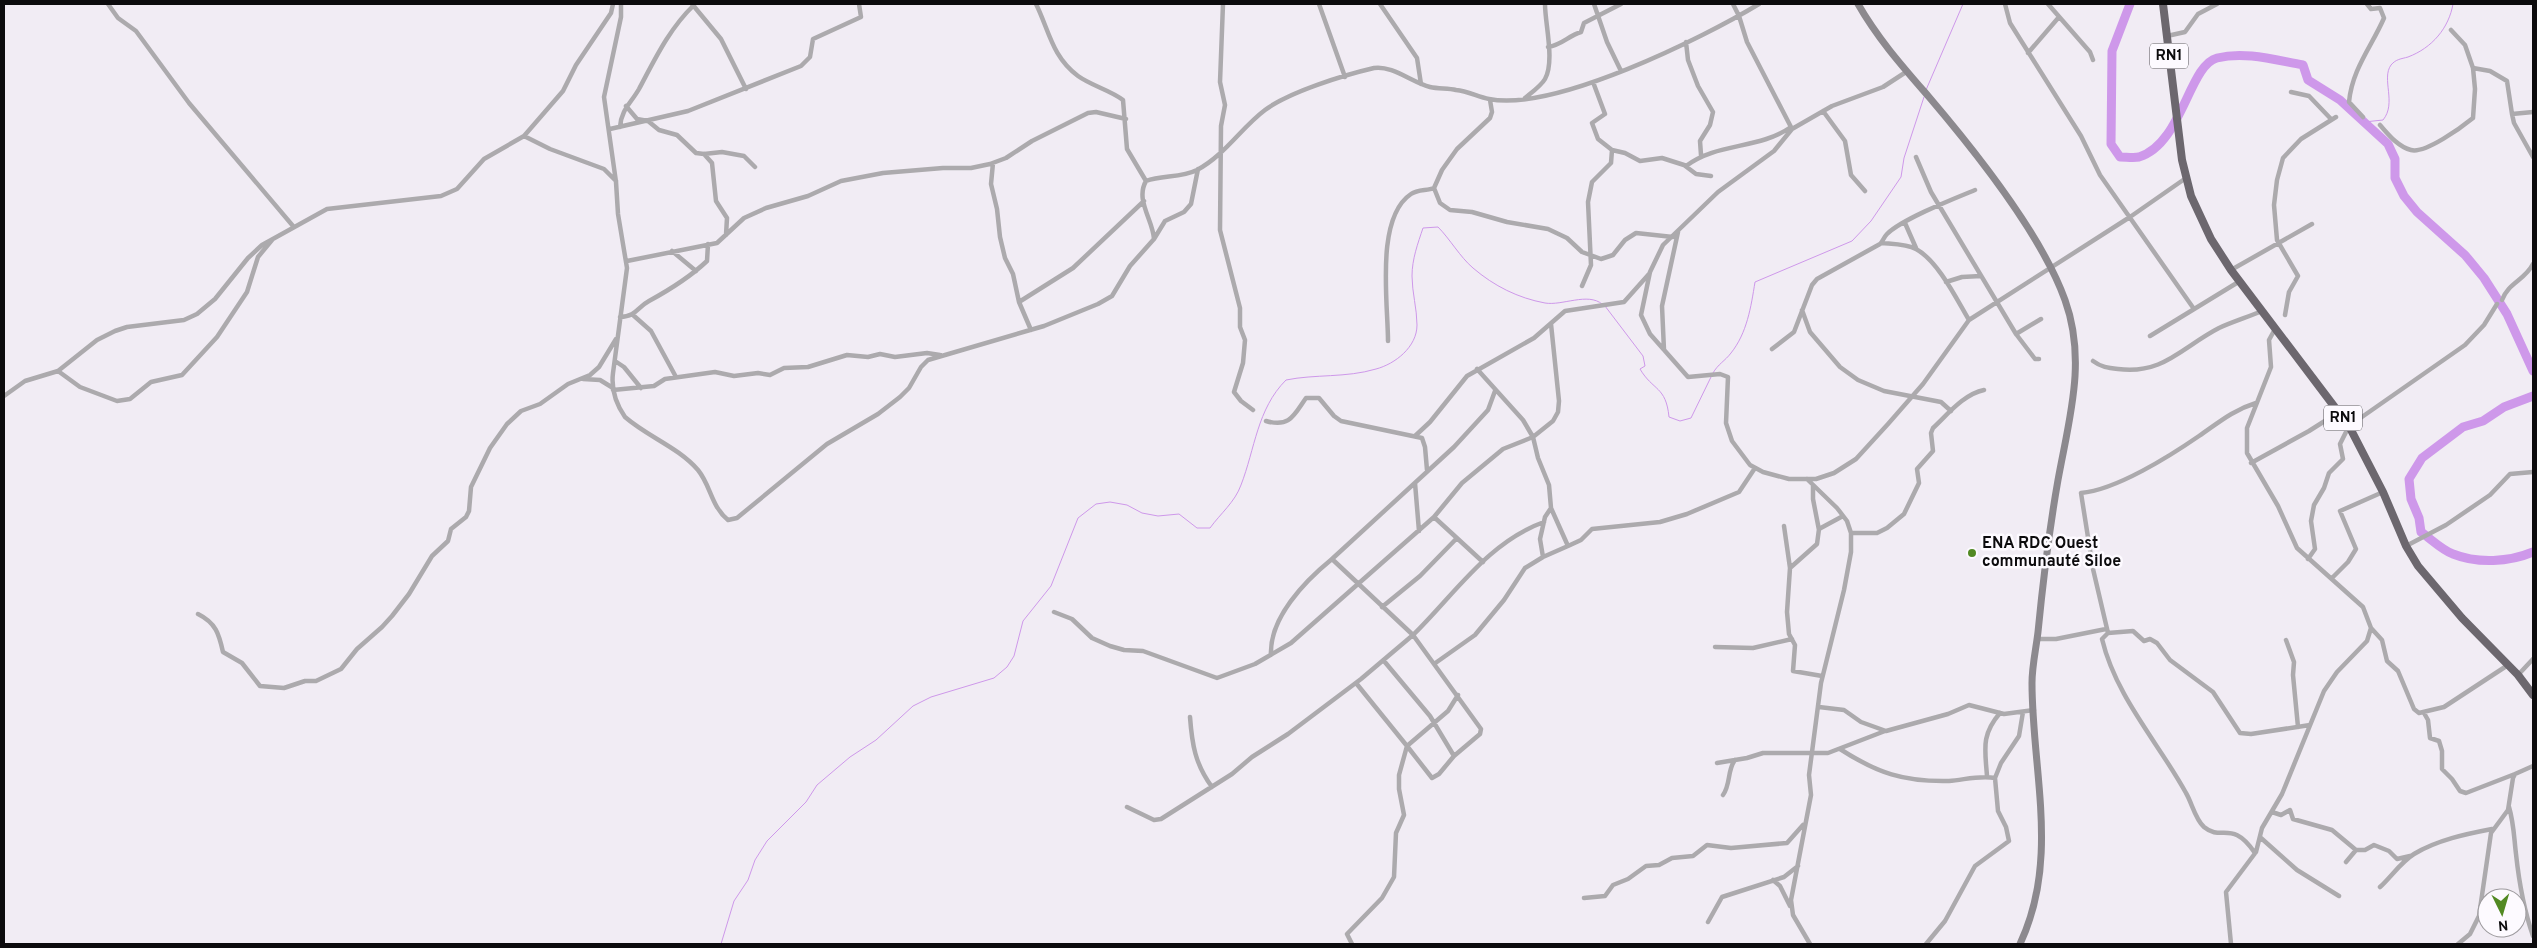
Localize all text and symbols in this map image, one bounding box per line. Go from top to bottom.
road number: RN1 [2150,44,2188,68]
road number: RN1 [2324,406,2362,430]
place label: ENA RDC Ouest communauté Siloe [1982,534,2121,572]
marker: ENA RDC Ouest communauté Siloe [1966,547,1978,559]
north arrow [2477,888,2527,938]
text: N [2497,916,2509,933]

